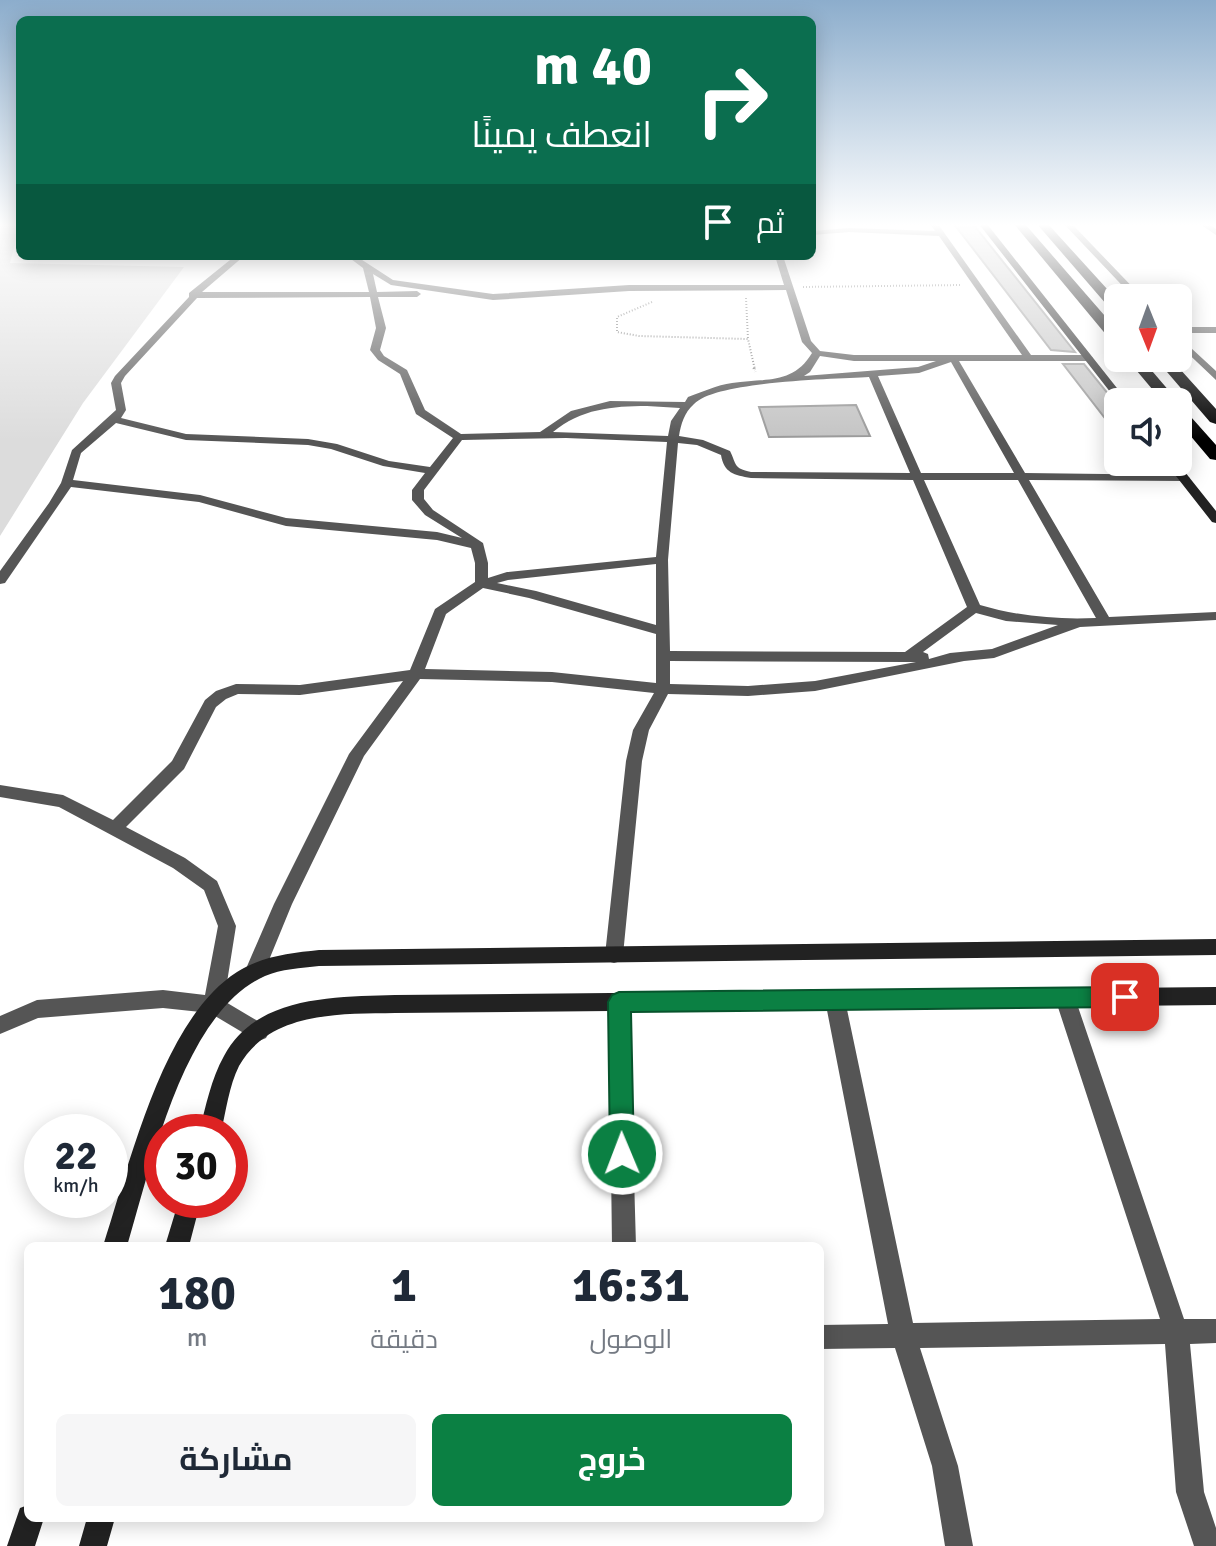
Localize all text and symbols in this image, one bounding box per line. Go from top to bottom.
text: 40 m [534,31,652,100]
icon: right [680,48,784,152]
text: انعطف يمينًا [471,113,652,158]
icon: arrive [696,200,740,244]
text: ثم [756,205,784,242]
north arrow [1104,284,1192,372]
map controls [1104,284,1192,476]
button: sound [1104,388,1192,476]
pin [1091,963,1159,1031]
icon: arrive [1103,975,1147,1019]
position arrow [580,1112,664,1196]
speed limit sign: 30 [144,1114,248,1218]
text: 22 [54,1131,98,1181]
text: km/h [53,1173,99,1198]
text: 1 [391,1256,417,1315]
text: 16:31 [572,1256,690,1315]
text: 180 [158,1264,236,1323]
text: m [187,1322,207,1354]
text: دقيقة [370,1324,438,1356]
text: الوصول [589,1324,672,1356]
button: مشاركة [56,1414,416,1506]
button: خروج [432,1414,792,1506]

